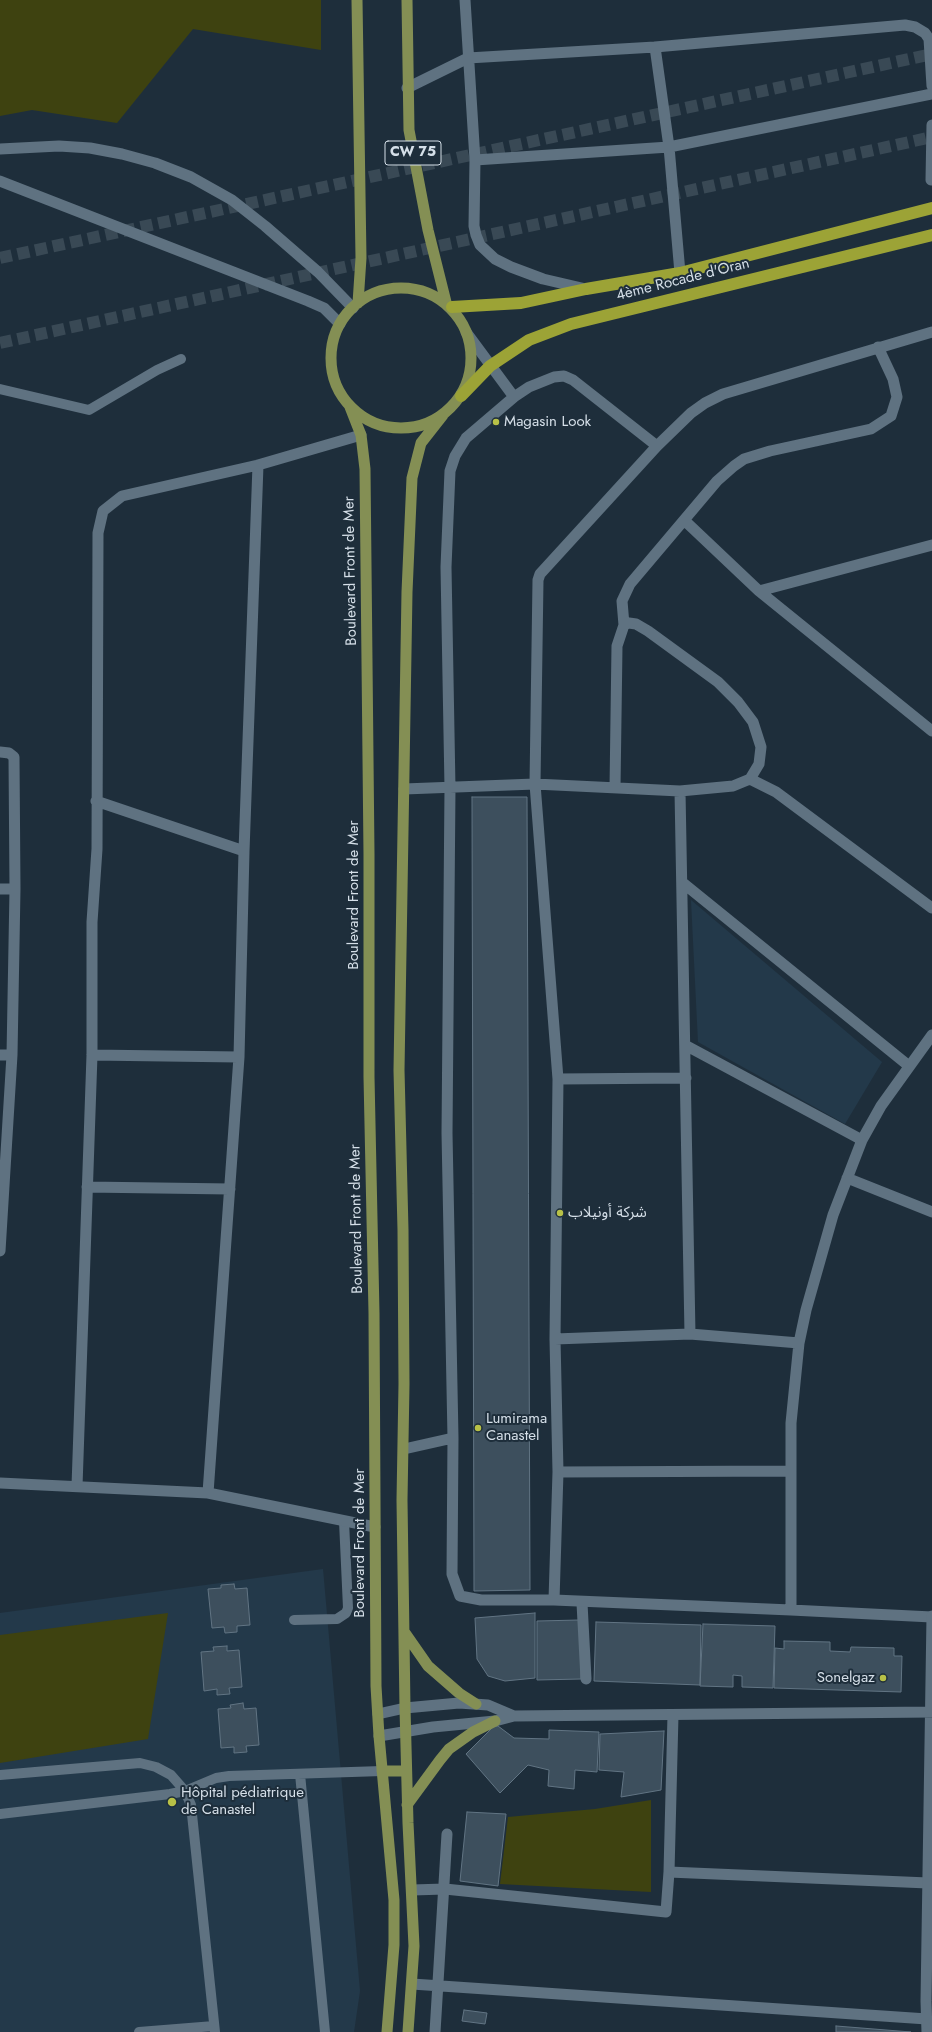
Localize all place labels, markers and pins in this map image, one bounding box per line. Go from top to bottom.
place label: Magasin Look [504,413,591,431]
marker: Magasin Look [491,417,501,427]
place label: شركة أونيلاب [568,1204,647,1222]
marker: شركة أونيلاب [555,1208,565,1218]
place label: Lumirama Canastel [486,1410,547,1445]
marker: Lumirama Canastel [473,1423,483,1433]
place label: Sonelgaz [817,1669,875,1687]
marker: Sonelgaz [878,1673,888,1683]
place label: Hôpital pédiatrique de Canastel [181,1784,304,1819]
marker: Hôpital pédiatrique de Canastel [166,1796,178,1808]

